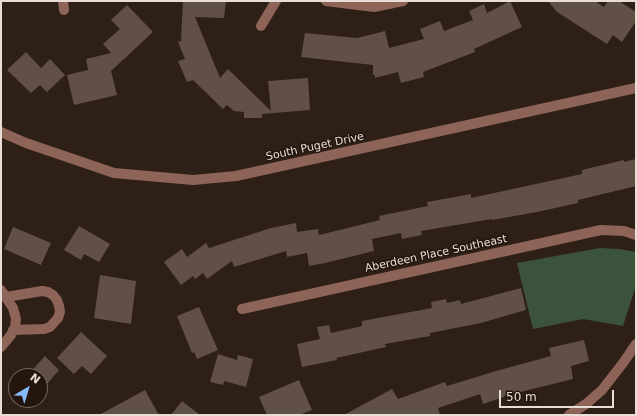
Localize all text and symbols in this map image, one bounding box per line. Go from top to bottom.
street label: South Puget Drive [265,130,365,164]
street label: Aberdeen Place Southeast [364,232,508,276]
north arrow [8,368,48,408]
text: N [27,371,43,387]
scale bar [501,382,616,408]
text: 50 m [506,390,537,404]

